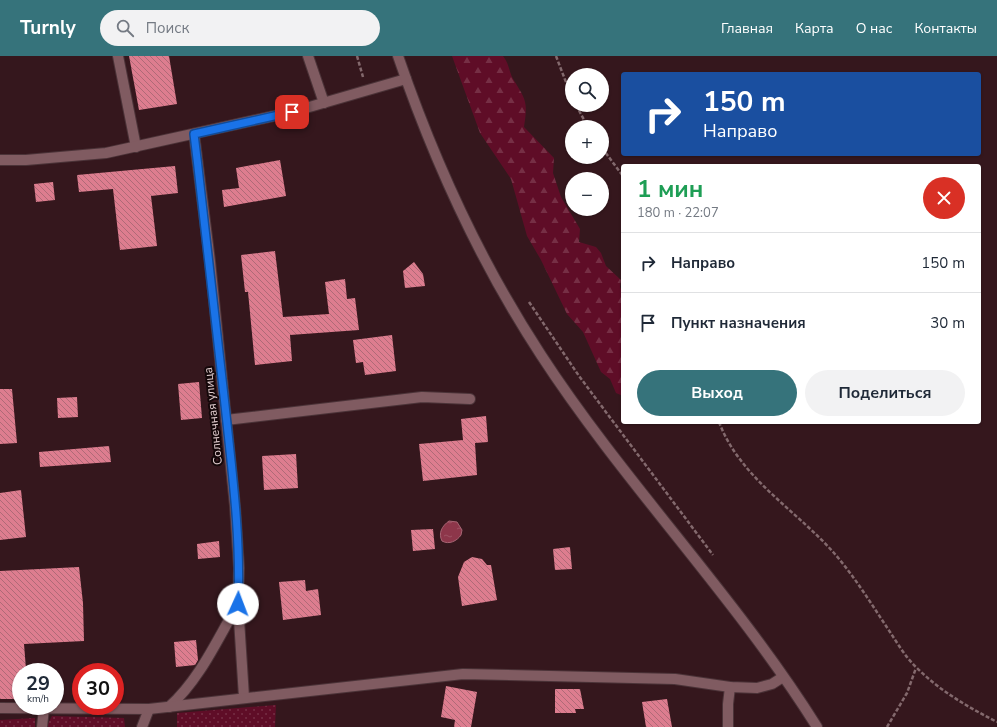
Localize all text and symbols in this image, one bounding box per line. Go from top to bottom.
search box [100,10,380,46]
text: Turnly [20,15,76,41]
icon: search [114,17,136,39]
text: Поиск [146,18,189,38]
text: Главная [721,19,773,38]
text: Карта [795,19,834,38]
text: О нас [856,19,892,38]
text: Контакты [914,19,977,38]
map controls [565,68,609,216]
button: search [565,68,609,112]
text: 150 m [703,83,786,121]
icon: right [637,88,689,140]
pin [275,95,309,129]
icon: arrive [281,101,303,123]
text: Направо [703,119,777,143]
button: + [565,120,609,164]
button: − [565,172,609,216]
text: 1 мин [637,173,703,205]
button: close [923,177,965,219]
text: 180 m · 22:07 [637,204,719,222]
icon: right [637,252,659,274]
text: Направо [671,253,735,273]
text: 150 m [921,253,965,273]
icon: arrive [637,312,659,334]
text: Пункт назначения [671,313,806,333]
text: 30 m [930,313,965,333]
street label: Солнечная улица [200,366,226,466]
button: Выход [637,370,797,416]
button: Поделиться [805,370,965,416]
position arrow [217,583,259,625]
speed limit sign: 30 [72,663,124,715]
text: 29 [26,670,50,697]
text: km/h [27,692,49,706]

